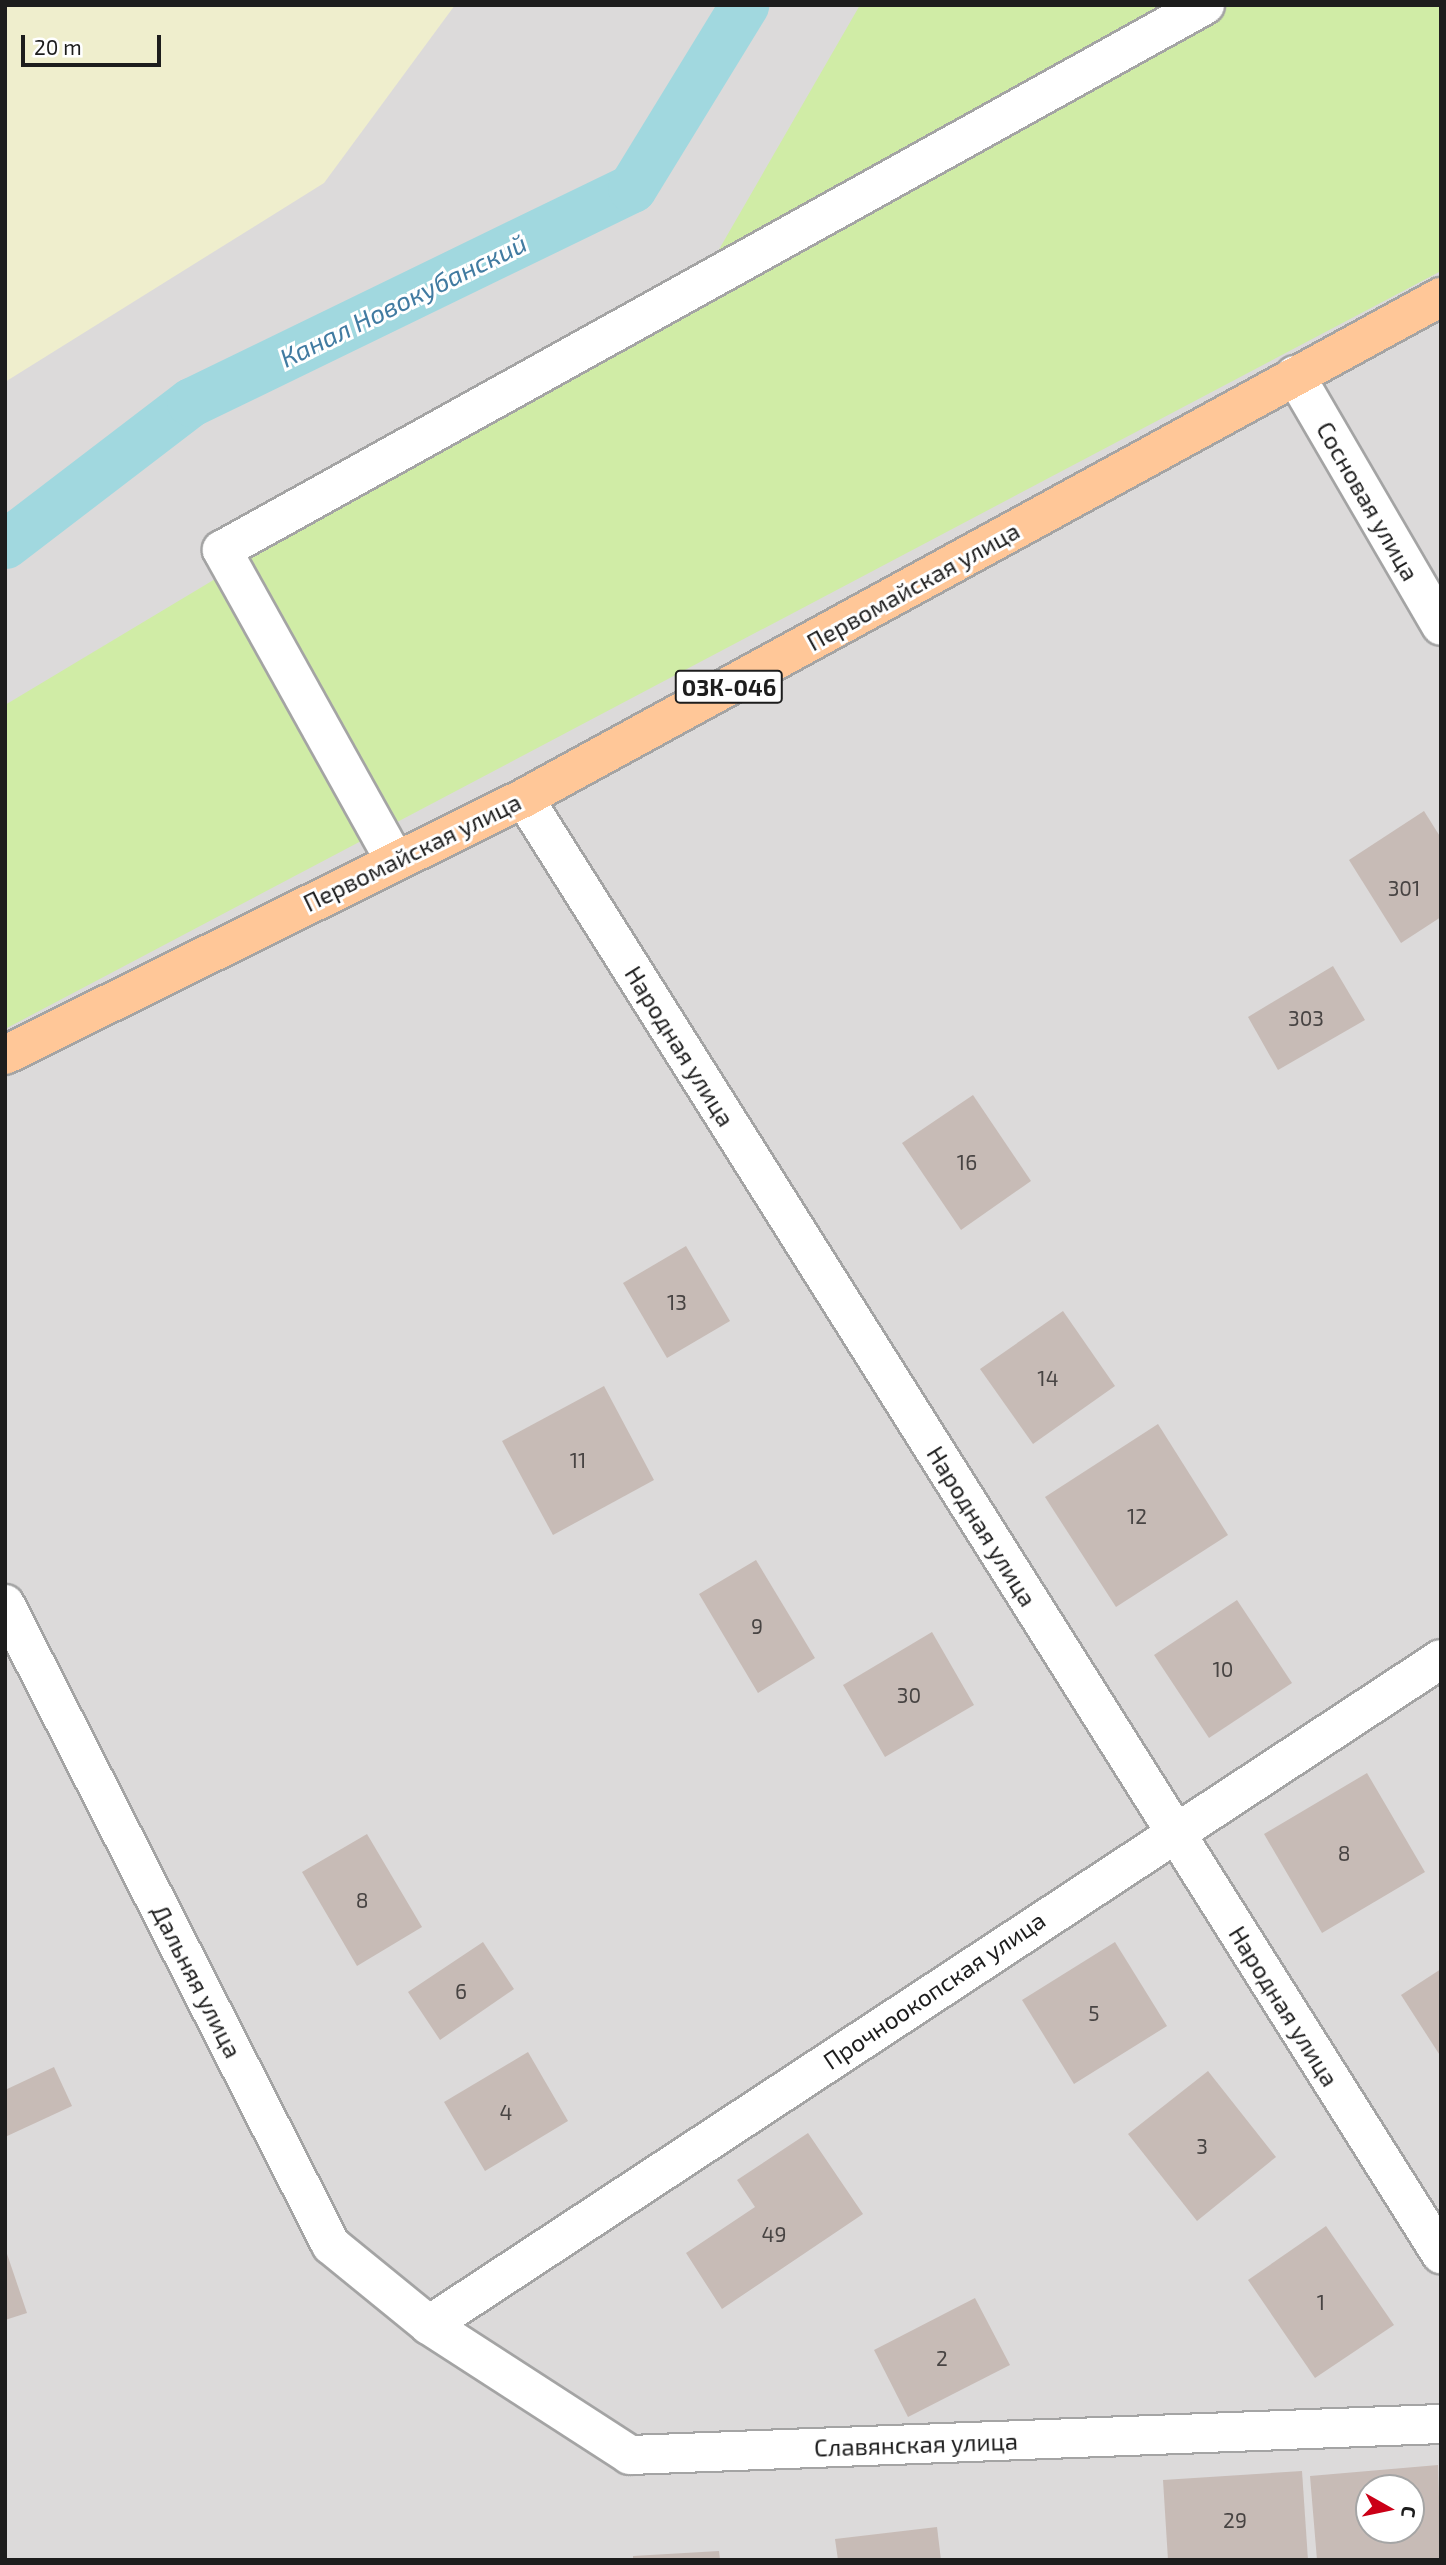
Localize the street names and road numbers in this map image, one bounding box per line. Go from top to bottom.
street label: Сосновая улица [1311,416,1425,586]
street label: Первомайская улица [802,516,1024,656]
road number: 03К-046 [675,667,783,706]
street label: Первомайская улица [298,787,526,917]
street label: Народная улица [619,961,741,1131]
street label: Народная улица [921,1441,1043,1611]
street label: Дальняя улица [146,1900,248,2062]
street label: Прочноокопская улица [818,1905,1050,2075]
street label: Народная улица [1223,1921,1345,2091]
street label: Славянская улица [814,2426,1018,2462]

